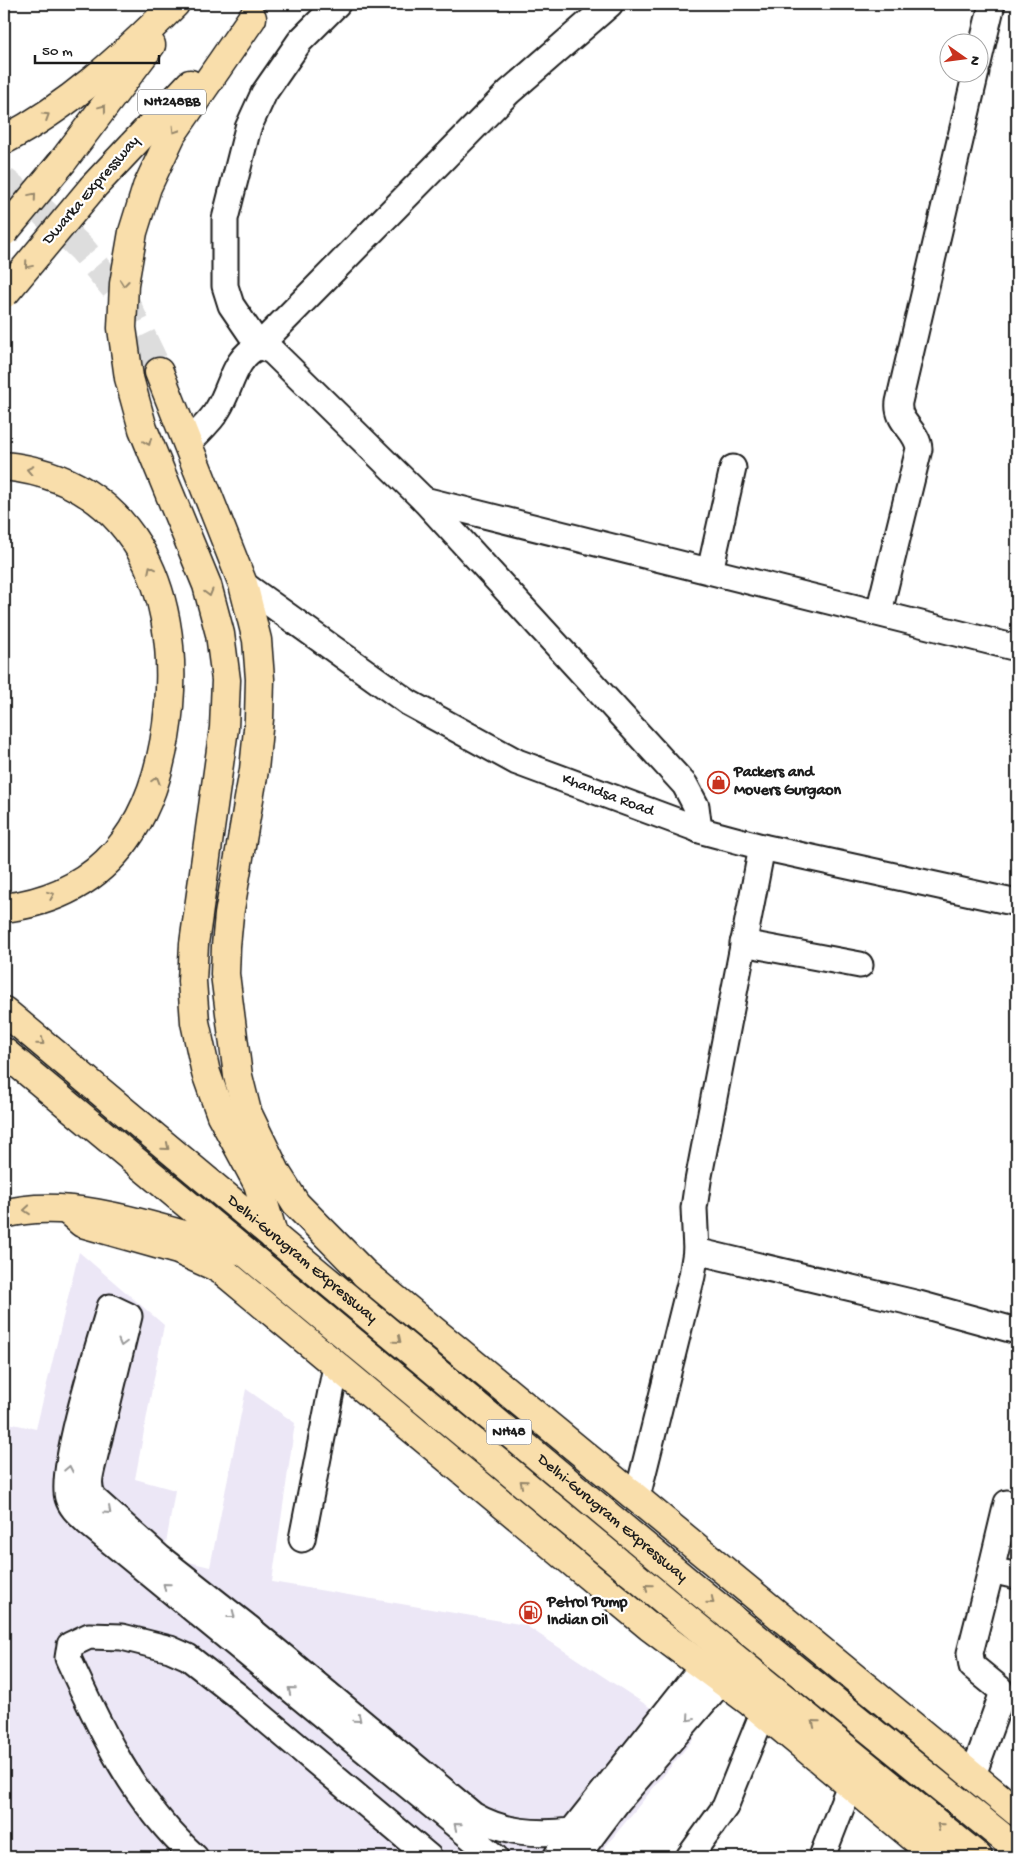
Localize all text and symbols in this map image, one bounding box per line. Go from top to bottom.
scale bar [35,32,159,64]
north arrow [938,32,988,82]
text: 50 m [42,43,73,61]
text: N [965,54,984,67]
road number: NH248BB [138,90,206,114]
one-way arrow [97,104,106,114]
one-way arrow [40,112,49,122]
one-way arrow [172,125,181,134]
street label: Dwarka Expressway [39,132,145,250]
one-way arrow [28,193,37,202]
one-way arrow [25,259,34,268]
one-way arrow [119,280,130,288]
one-way arrow [142,437,153,446]
one-way arrow [26,465,35,476]
one-way arrow [147,565,158,574]
one-way arrow [203,589,214,597]
place label: Packers and Movers Gurgaon [733,764,842,801]
street label: Khandsa Road [559,770,658,822]
shop icon: Packers and Movers Gurgaon [706,770,730,794]
one-way arrow [151,777,161,785]
one-way arrow [46,891,54,901]
one-way arrow [35,1037,44,1045]
one-way arrow [160,1141,169,1149]
street label: Delhi-Gurugram Expressway [222,1191,381,1328]
one-way arrow [23,1205,31,1216]
one-way arrow [393,1335,402,1344]
one-way arrow [117,1338,128,1347]
road number: NH48 [486,1420,532,1444]
street label: Delhi-Gurugram Expressway [532,1450,691,1587]
one-way arrow [63,1464,74,1473]
one-way arrow [520,1480,529,1489]
one-way arrow [102,1506,111,1515]
one-way arrow [163,1584,172,1592]
one-way arrow [645,1584,654,1593]
place label: Petrol Pump Indian Oil [546,1594,628,1631]
one-way arrow [706,1596,715,1605]
fuel station icon: Petrol Pump Indian Oil [519,1600,543,1624]
one-way arrow [227,1610,236,1619]
one-way arrow [288,1686,297,1695]
one-way arrow [687,1712,696,1721]
one-way arrow [352,1713,361,1722]
one-way arrow [811,1720,820,1729]
one-way arrow [454,1823,463,1832]
one-way arrow [937,1823,946,1832]

